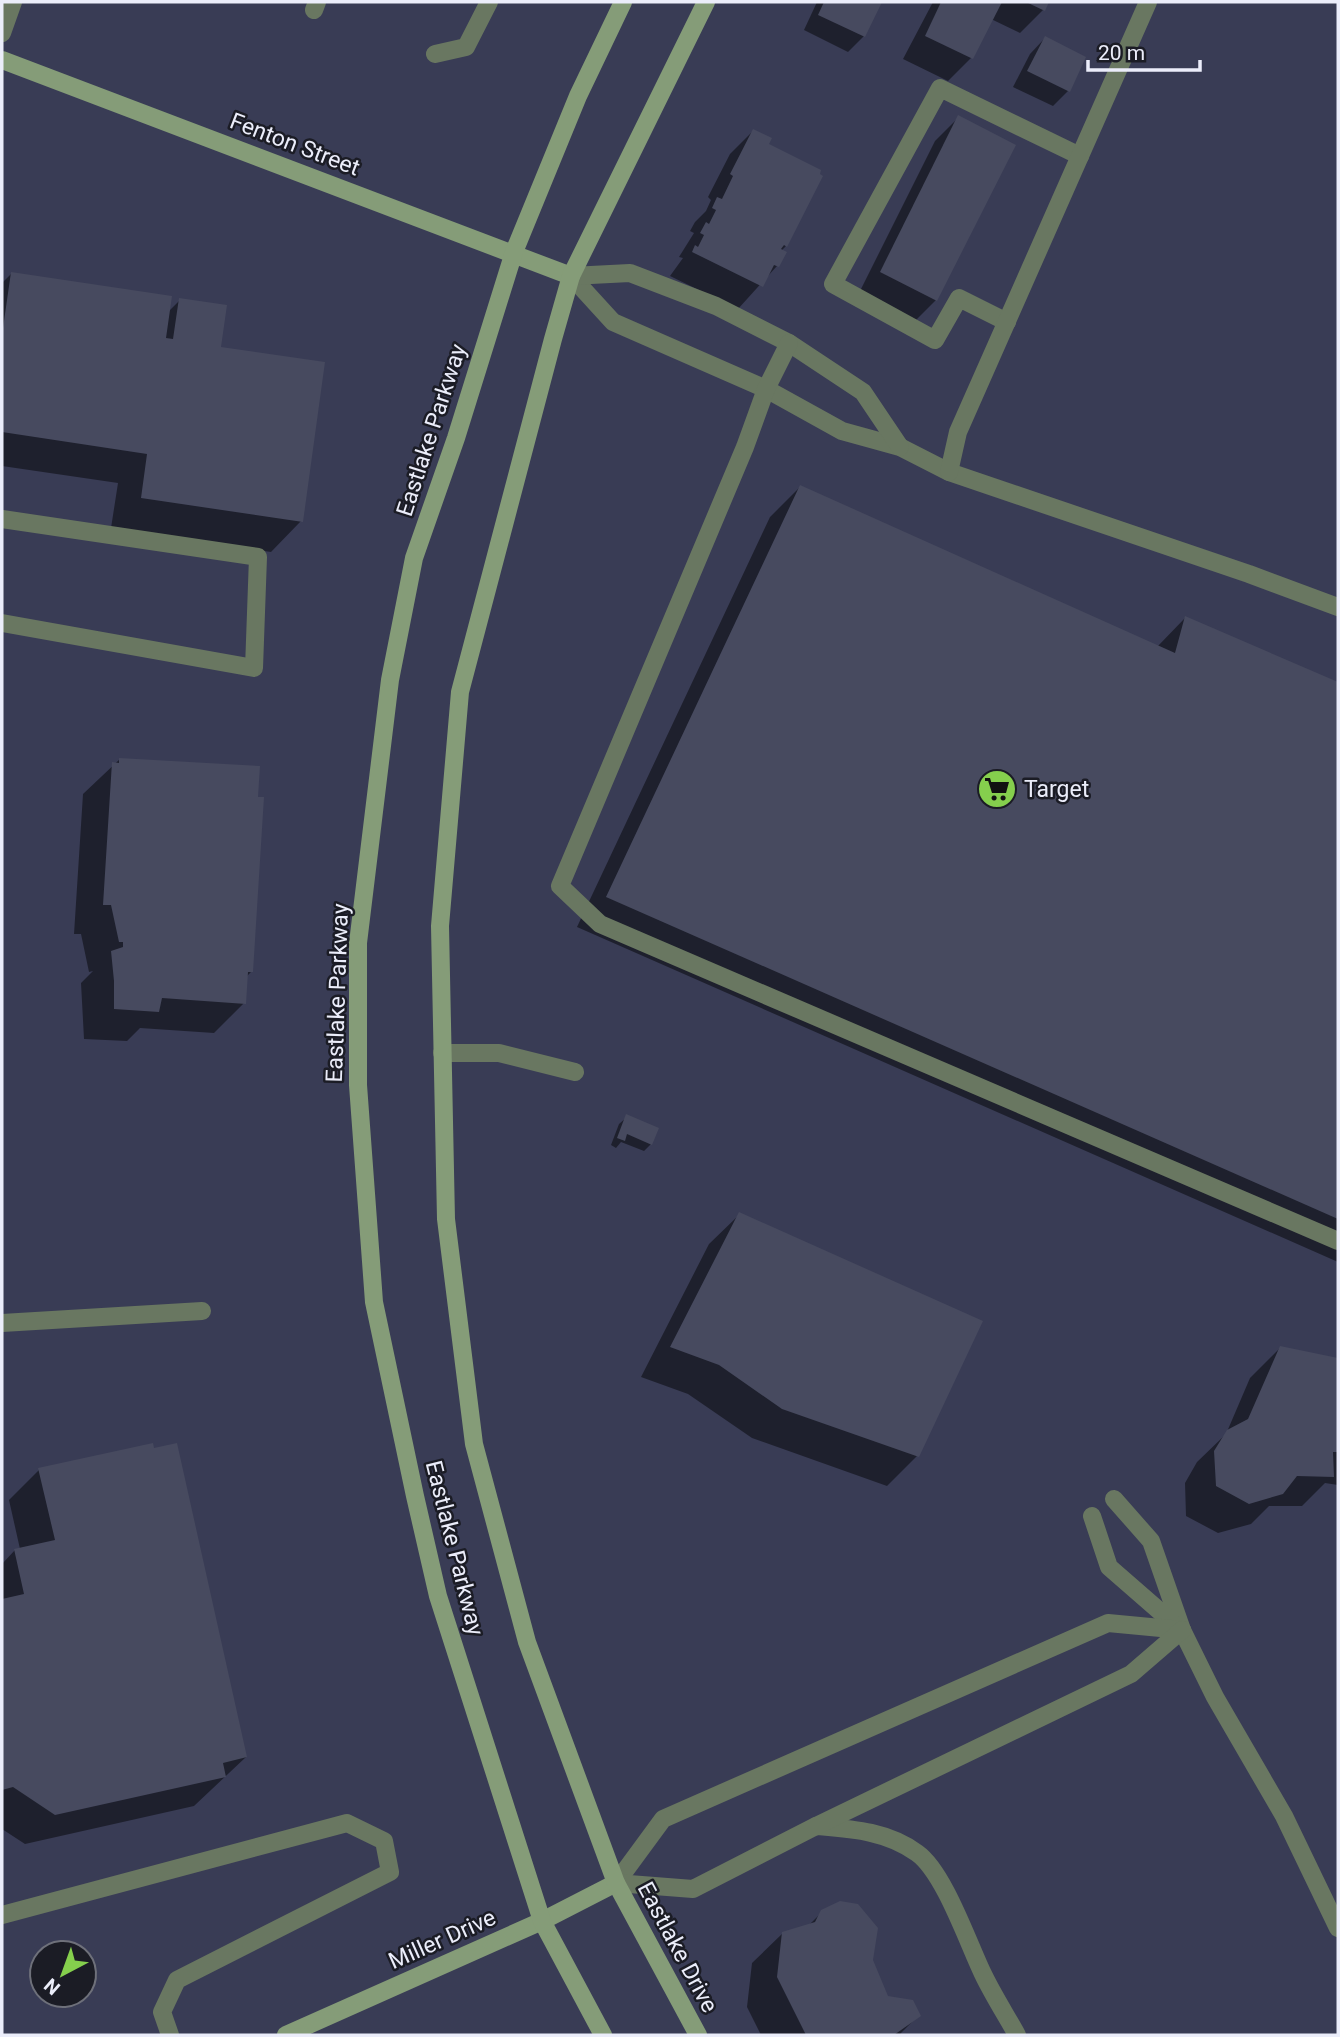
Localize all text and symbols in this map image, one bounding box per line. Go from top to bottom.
scale bar [1088,28,1200,72]
text: 20 m [1098,41,1145,65]
street label: Fenton Street [226,107,364,182]
street label: Eastlake Parkway [391,341,472,520]
supermarket icon: Target [976,768,1018,810]
place label: Target [1024,776,1089,803]
street label: Eastlake Parkway [321,903,354,1083]
street label: Eastlake Parkway [420,1458,489,1638]
street label: Eastlake Drive [632,1877,723,2017]
street label: Miller Drive [385,1904,500,1975]
north arrow [28,1939,98,2009]
text: N [40,1973,65,2000]

